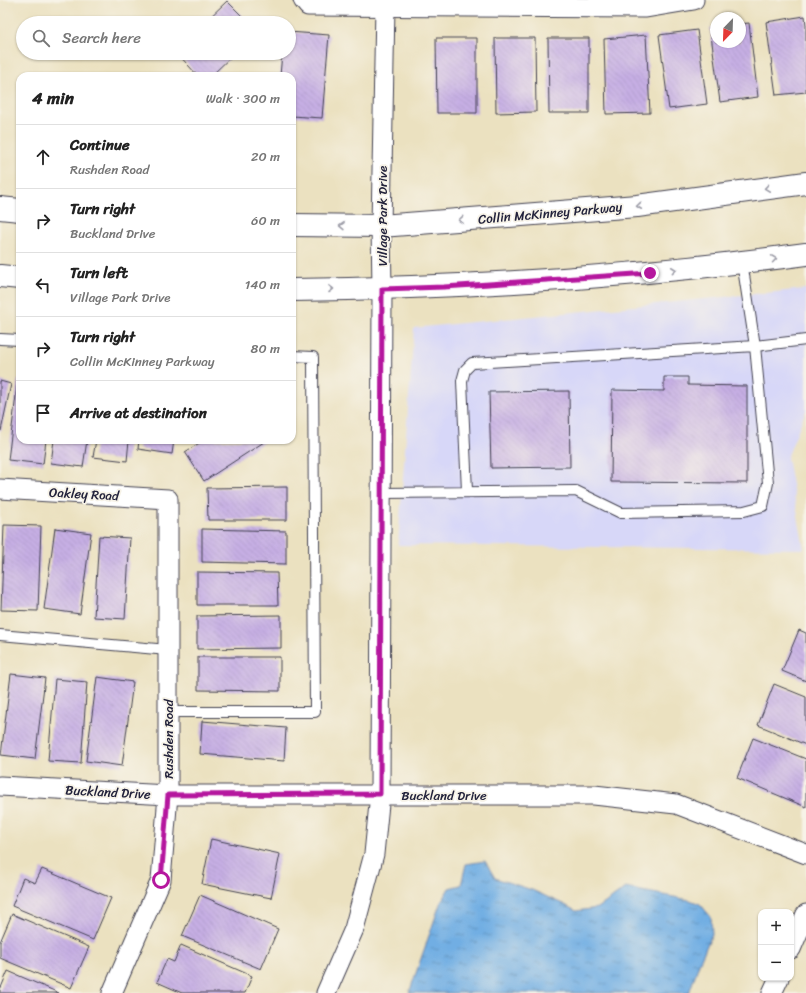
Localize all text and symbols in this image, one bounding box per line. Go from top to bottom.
north arrow [710,12,746,48]
search box [16,16,296,60]
text: Search here [62,25,141,51]
icon: search [30,27,52,49]
text: 4 min [32,83,74,113]
text: Walk · 300 m [206,87,280,110]
text: Continue [70,132,130,158]
text: 20 m [251,145,280,168]
icon: ahead [32,146,54,168]
text: Rushden Road [70,158,149,181]
street label: Village Park Drive [371,166,394,266]
one-way arrow [764,183,770,192]
street label: Collin McKinney Parkway [477,195,623,231]
text: Turn right [70,196,135,222]
one-way arrow [635,201,642,210]
text: 60 m [251,209,280,232]
icon: right [32,210,54,232]
one-way arrow [457,216,464,225]
text: Buckland Drive [70,222,155,245]
one-way arrow [339,222,345,230]
one-way arrow [771,254,777,263]
text: Turn left [70,260,128,286]
route end [641,264,659,282]
one-way arrow [671,266,677,275]
text: 140 m [245,273,280,296]
icon: left [32,274,54,296]
one-way arrow [328,285,334,293]
text: Village Park Drive [70,286,171,309]
text: Turn right [70,324,135,350]
text: 80 m [251,337,280,360]
icon: right [32,338,54,360]
text: Collin McKinney Parkway [70,350,215,373]
text: Arrive at destination [70,400,207,426]
icon: arrive [32,402,54,424]
street label: Oakley Road [48,481,121,507]
street label: Rushden Road [157,698,180,779]
street label: Buckland Drive [65,778,152,806]
street label: Buckland Drive [401,784,487,807]
route start [152,871,170,889]
map controls [758,909,794,981]
button: + [758,909,794,945]
button: − [758,945,794,981]

